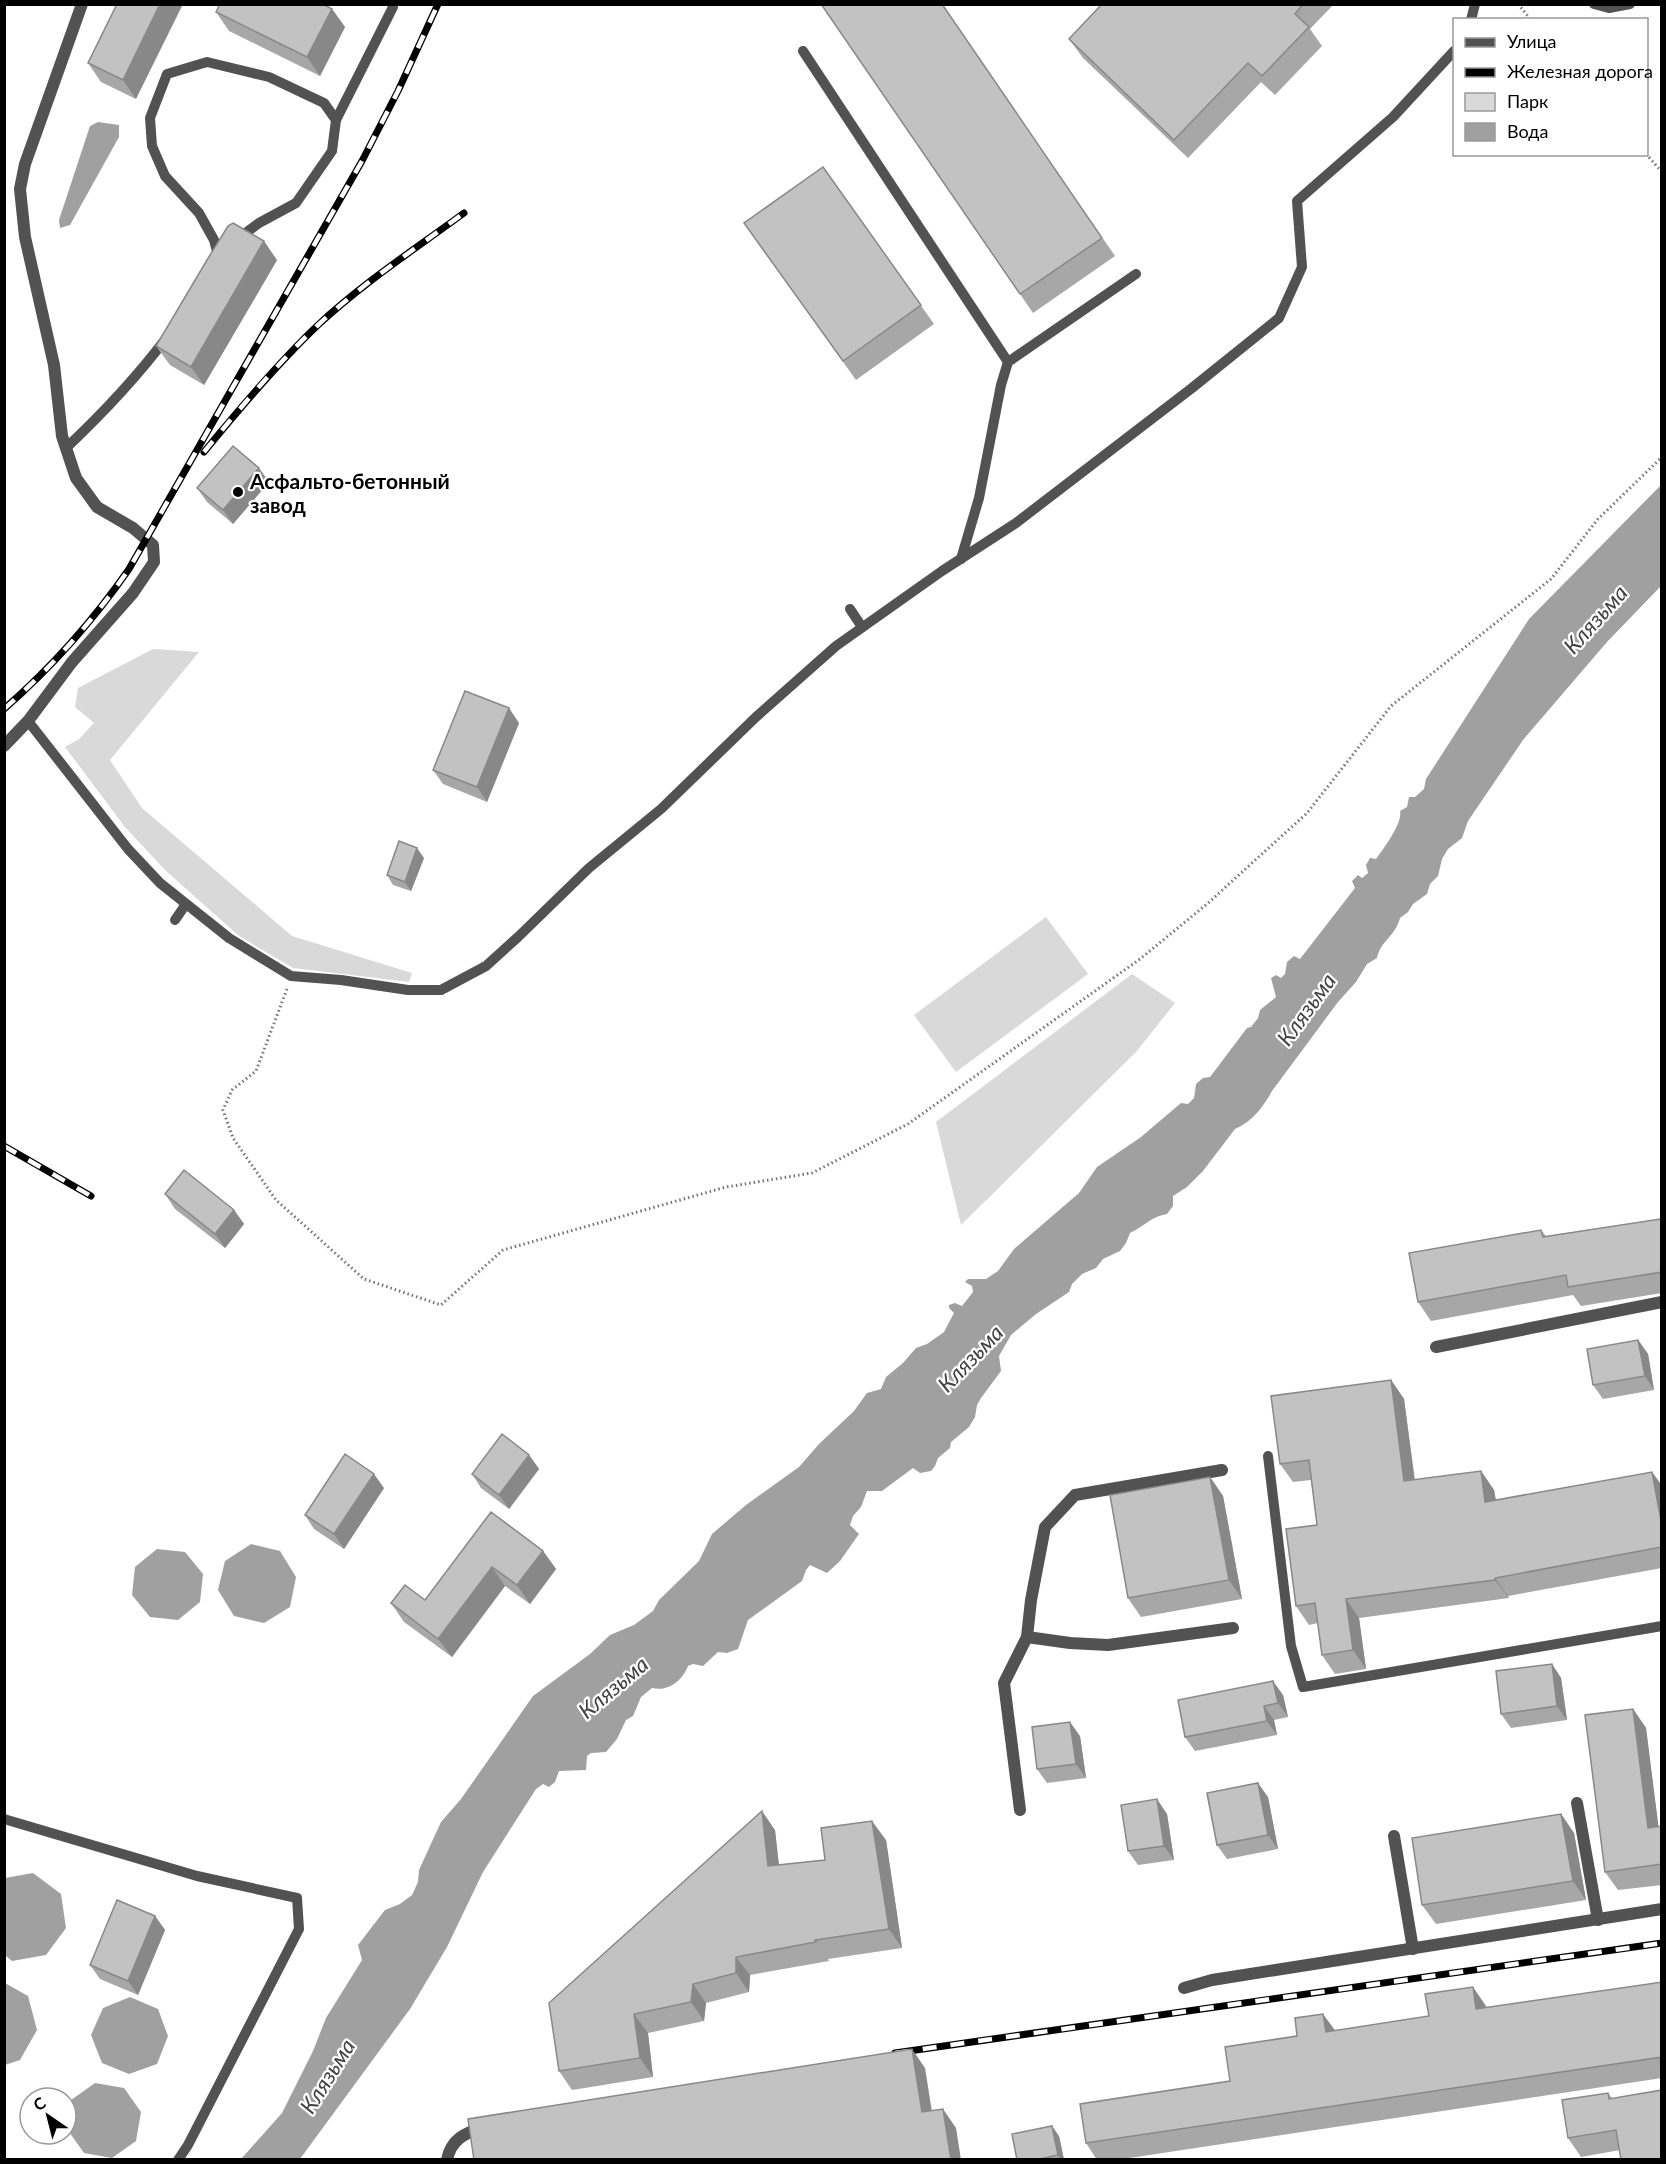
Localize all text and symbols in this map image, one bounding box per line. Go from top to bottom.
legend [1453,18,1648,156]
text: Улица [1507,30,1557,52]
text: Железная дорога [1507,60,1653,82]
text: Парк [1507,90,1549,112]
text: Вода [1507,120,1548,142]
place label: Асфальто-бетонный завод [249,468,450,517]
marker: Асфальто-бетонный завод [231,485,245,499]
water label: Клязьма [1557,579,1633,659]
water label: Клязьма [1271,968,1341,1050]
water label: Клязьма [932,1319,1008,1397]
water label: Клязьма [573,1650,653,1724]
water label: Клязьма [294,2034,360,2118]
north arrow [18,2086,78,2146]
text: С [29,2092,49,2114]

